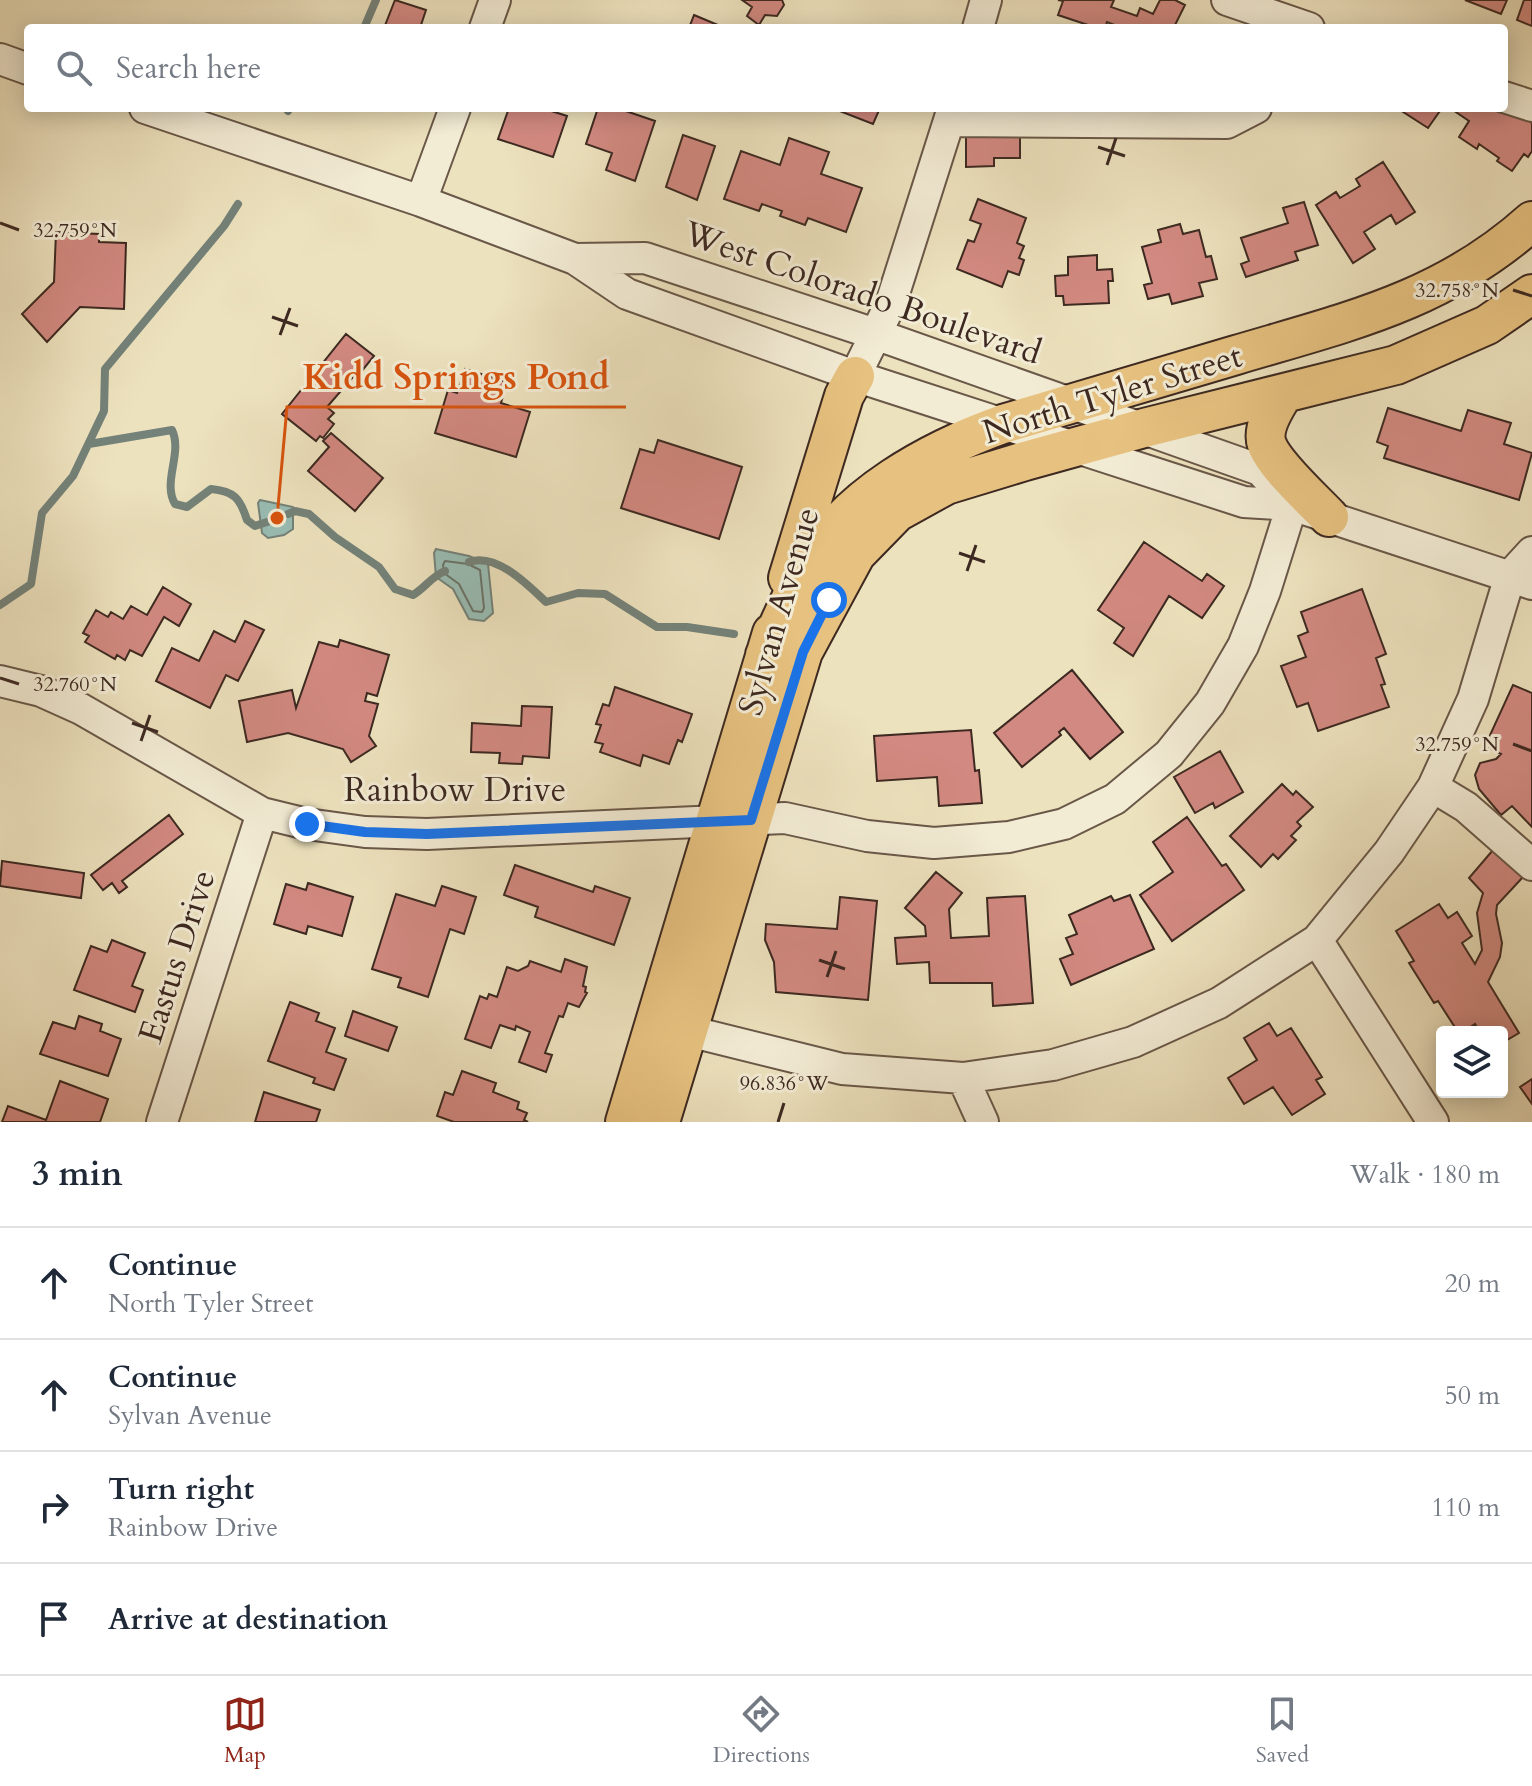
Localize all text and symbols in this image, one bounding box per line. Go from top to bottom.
search box [24,24,1508,112]
icon: search [52,46,96,90]
text: Search here [116,48,261,89]
street label: West Colorado Boulevard [677,210,1047,376]
text: 32.759°N [33,217,117,244]
text: 32.758°N [1415,277,1499,304]
street label: North Tyler Street [977,333,1248,455]
callout: Kidd Springs Pond [287,347,626,407]
text: Kidd Springs Pond [302,353,610,402]
street label: Sylvan Avenue [727,502,831,721]
route start [811,582,847,618]
text: 32.760°N [33,671,117,698]
text: 32.759°N [1415,731,1499,758]
street label: Rainbow Drive [344,767,566,813]
route end [289,806,325,842]
street label: Eastus Drive [127,864,227,1049]
map controls [1436,1026,1508,1098]
button: layers [1436,1026,1508,1098]
text: 96.836°W [740,1070,829,1097]
text: 3 min [32,1151,123,1197]
text: Walk · 180 m [1350,1157,1500,1192]
text: Continue [108,1245,237,1286]
icon: ahead [32,1261,76,1305]
text: 20 m [1444,1266,1500,1301]
text: North Tyler Street [108,1286,313,1321]
text: Continue [108,1357,237,1398]
icon: ahead [32,1373,76,1417]
text: 50 m [1444,1378,1500,1413]
text: Sylvan Avenue [108,1398,272,1433]
text: Turn right [108,1469,254,1510]
icon: right [32,1485,76,1529]
text: 110 m [1431,1490,1500,1525]
text: Rainbow Drive [108,1510,278,1545]
icon: arrive [32,1597,76,1641]
text: Arrive at destination [108,1599,388,1640]
tab: Map [223,1692,267,1770]
tab: Directions [713,1692,810,1770]
tab: Saved [1256,1692,1309,1770]

